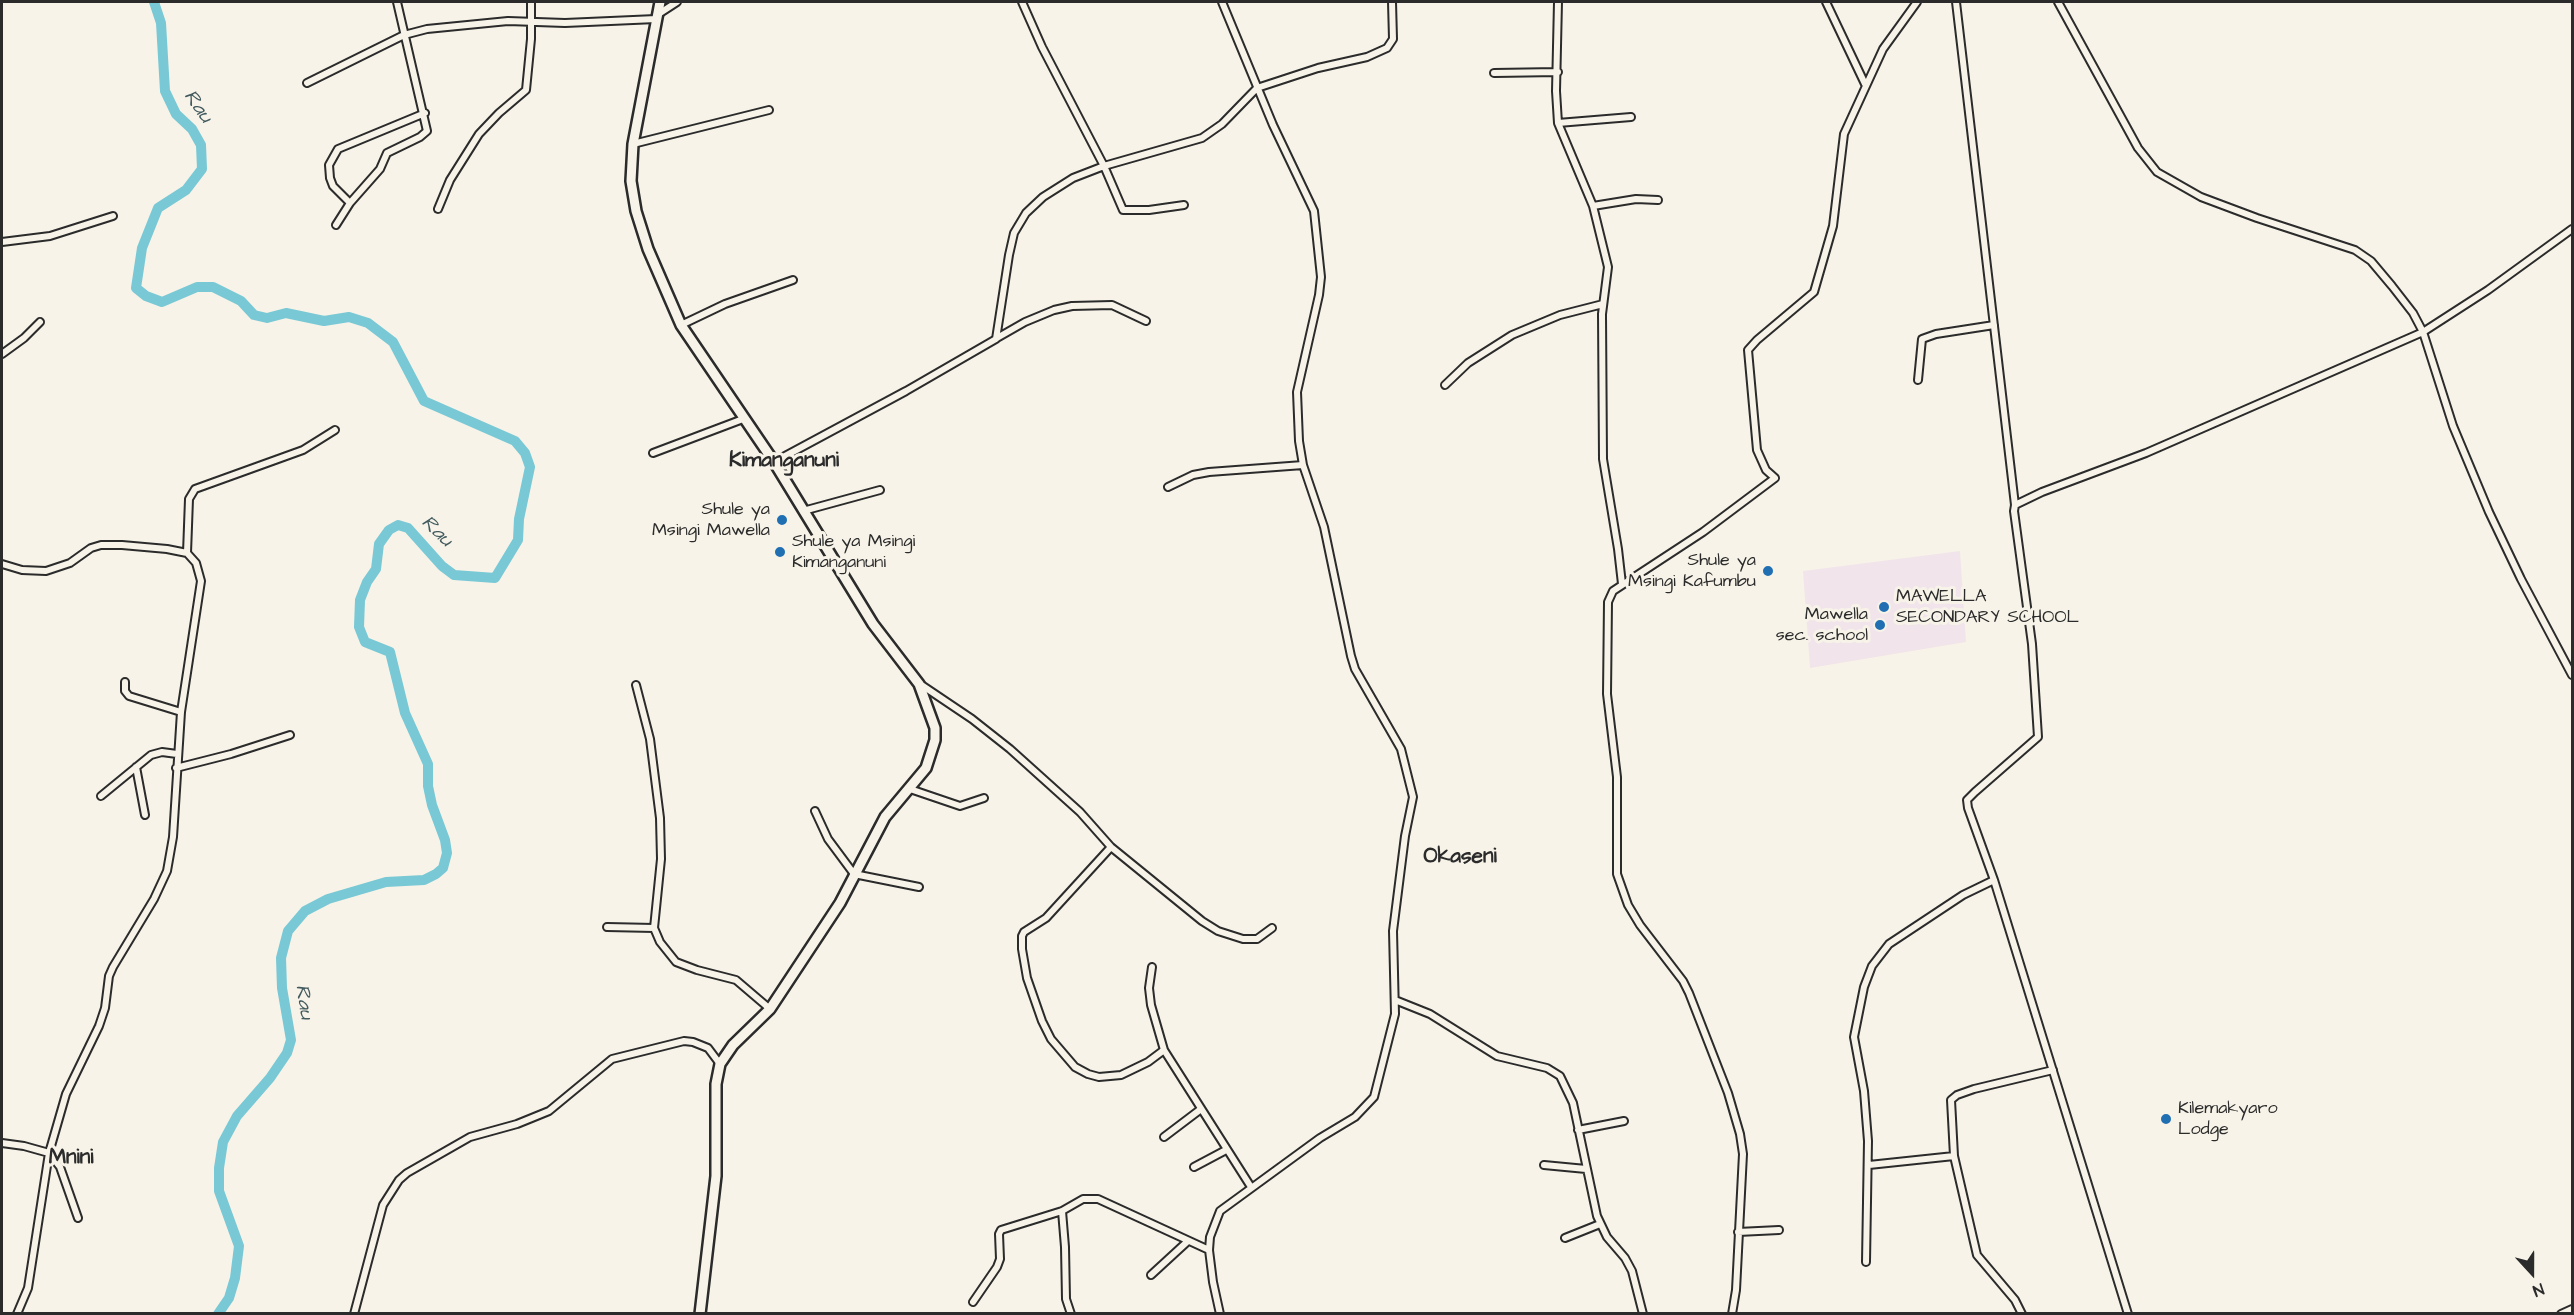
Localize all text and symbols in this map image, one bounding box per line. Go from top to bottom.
water label: Rau [177,86,217,128]
district label: Kimanganuni [729,449,839,475]
place label: Shule ya Msingi Mawella [652,499,770,542]
water label: Rau [415,511,457,553]
marker: Shule ya Msingi Mawella [775,513,789,527]
place label: Shule ya Msingi Kimanganuni [792,531,915,574]
marker: Shule ya Msingi Kimanganuni [773,545,787,559]
place label: Shule ya Msingi Kafumbu [1628,550,1756,592]
marker: Shule ya Msingi Kafumbu [1761,564,1775,578]
place label: MAWELLA SECONDARY SCHOOL [1896,586,2079,628]
marker: MAWELLA SECONDARY SCHOOL [1877,600,1891,614]
place label: Mawella sec. school [1776,604,1868,646]
marker: Mawella sec. school [1873,618,1887,632]
district label: Okaseni [1423,845,1497,871]
water label: Rau [288,983,318,1021]
place label: Kilemakyaro Lodge [2178,1098,2278,1140]
marker: Kilemakyaro Lodge [2159,1112,2173,1126]
district label: Mnini [49,1146,93,1172]
north arrow [2502,1243,2562,1303]
text: N [2530,1278,2547,1302]

